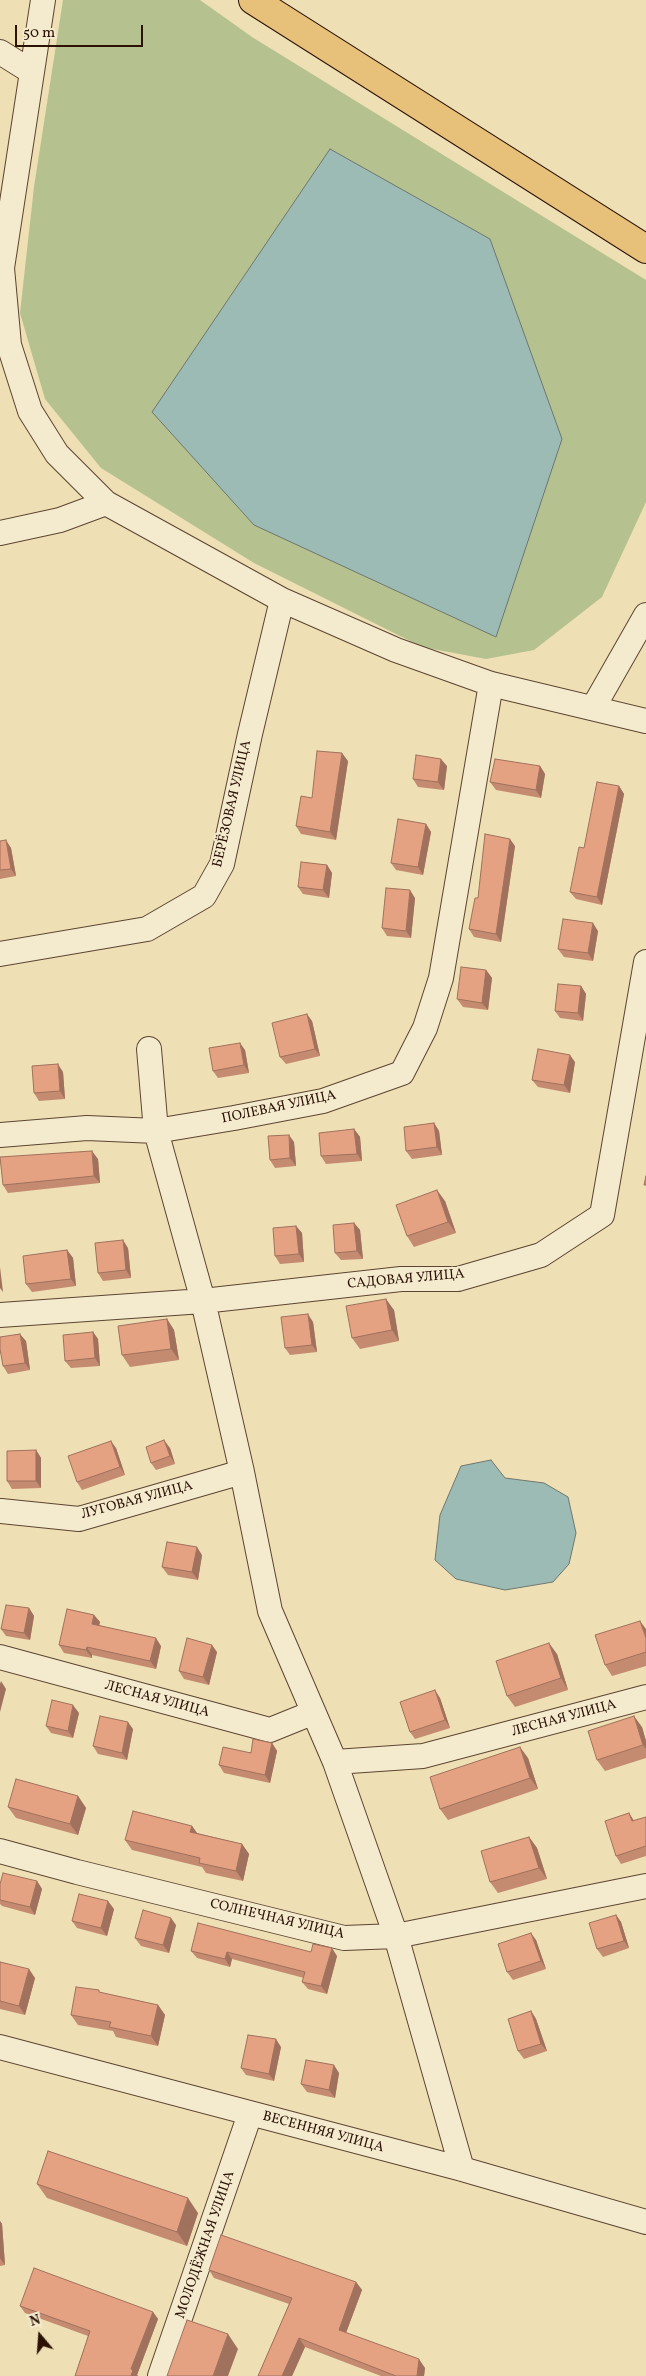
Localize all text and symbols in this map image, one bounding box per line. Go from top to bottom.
scale bar [18,15,145,47]
text: 50 m [23,23,55,44]
street label: БЕРЁЗОВАЯ УЛИЦА [210,739,256,869]
street label: ПОЛЕВАЯ УЛИЦА [220,1088,338,1128]
street label: САДОВАЯ УЛИЦА [347,1267,465,1293]
street label: ЛУГОВАЯ УЛИЦА [79,1478,195,1524]
street label: ЛЕСНАЯ УЛИЦА [103,1678,211,1722]
street label: ЛЕСНАЯ УЛИЦА [510,1697,618,1741]
street label: СОЛНЕЧНАЯ УЛИЦА [208,1896,346,1944]
street label: ВЕСЕННЯЯ УЛИЦА [260,2109,386,2157]
street label: МОЛОДЁЖНАЯ УЛИЦА [173,2169,239,2321]
north arrow [15,2311,65,2361]
text: N [27,2311,43,2332]

